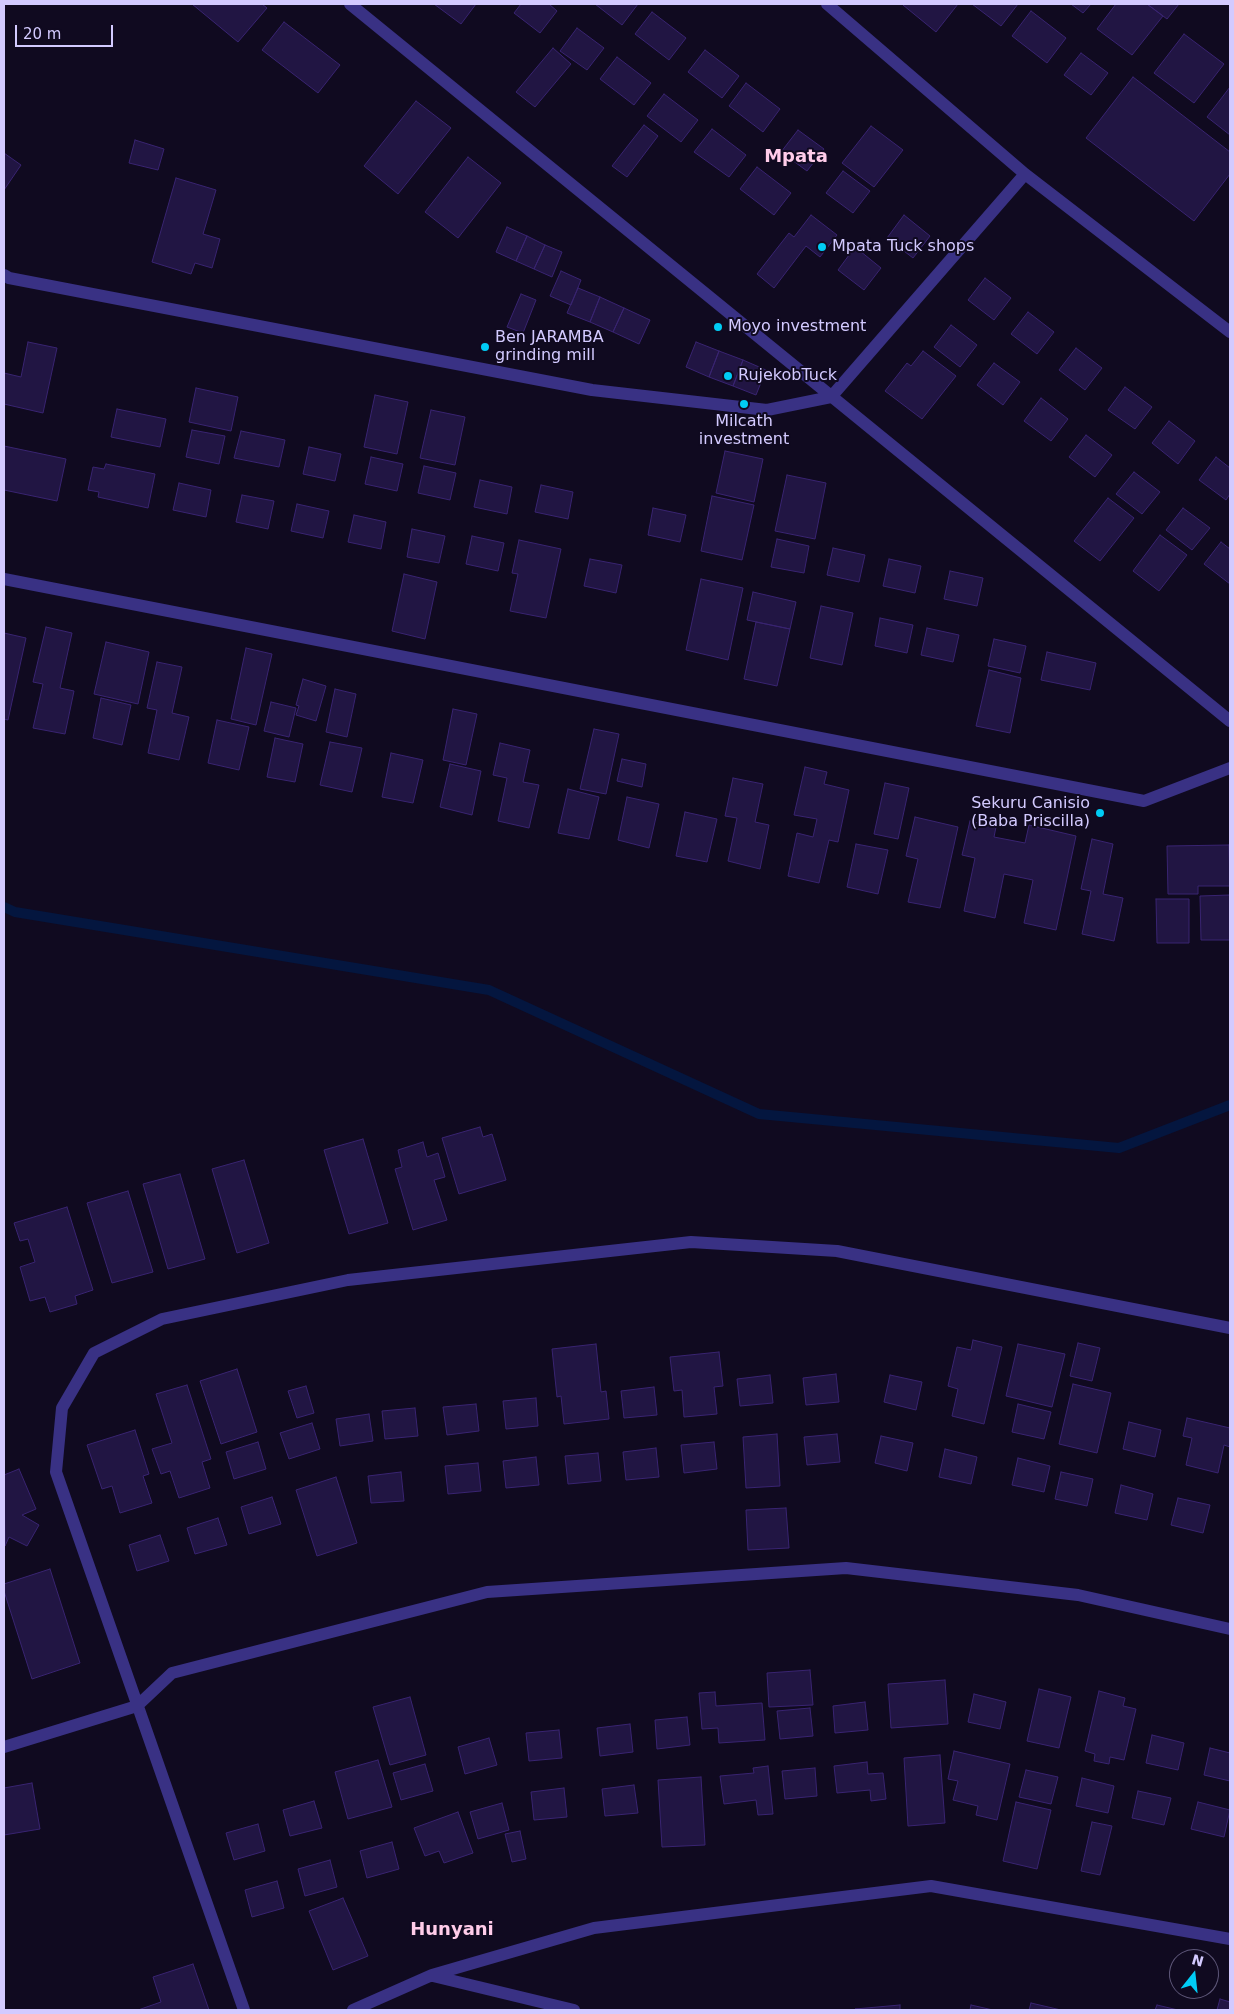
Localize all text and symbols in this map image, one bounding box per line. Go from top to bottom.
scale bar [18,15,115,47]
text: 20 m [23,25,61,43]
district label: Mpata [764,146,828,168]
place label: Mpata Tuck shops [832,237,974,257]
marker: Mpata Tuck shops [816,241,828,253]
place label: Moyo investment [728,317,866,337]
marker: Moyo investment [712,321,724,333]
place label: Ben JARAMBA grinding mill [495,328,604,366]
marker: Ben JARAMBA grinding mill [479,341,491,353]
place label: RujekobTuck [738,366,837,386]
marker: RujekobTuck [722,370,734,382]
marker: Milcath investment [738,398,750,410]
place label: Milcath investment [699,412,789,450]
place label: Sekuru Canisio (Baba Priscilla) [971,794,1090,832]
marker: Sekuru Canisio (Baba Priscilla) [1094,807,1106,819]
district label: Hunyani [410,1919,494,1941]
north arrow [1169,1949,1219,1999]
text: N [1190,1951,1206,1970]

